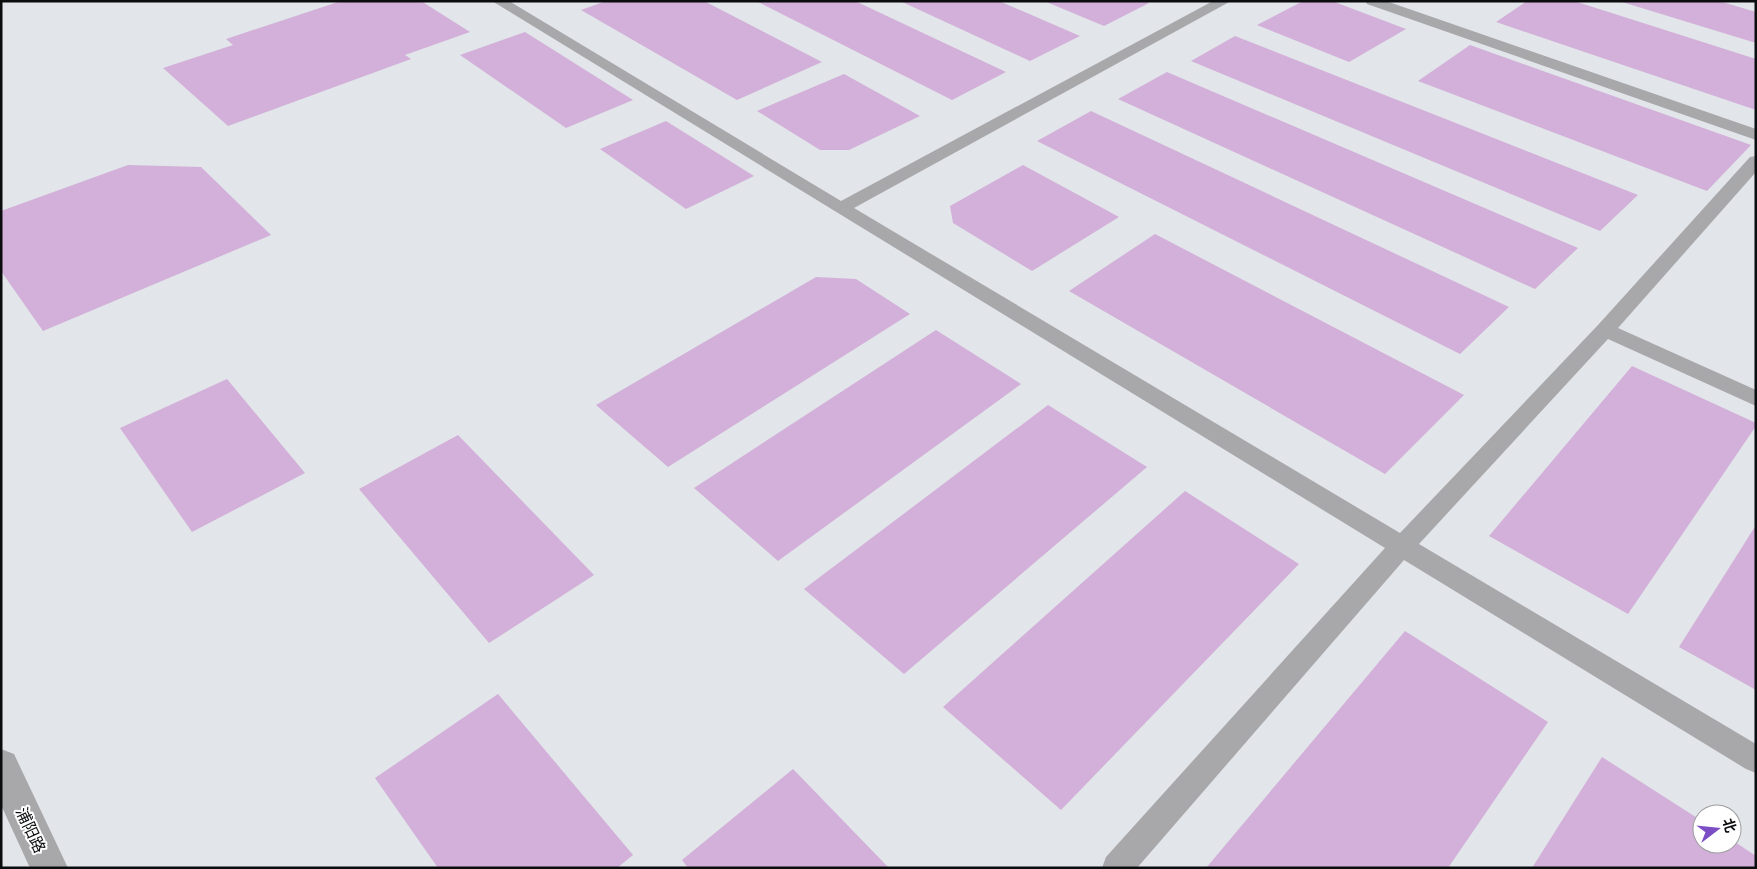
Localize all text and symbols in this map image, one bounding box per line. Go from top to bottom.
street label: 浦阳路 [11,804,51,856]
north arrow [1692,804,1742,854]
text: 北 [1718,816,1741,835]

